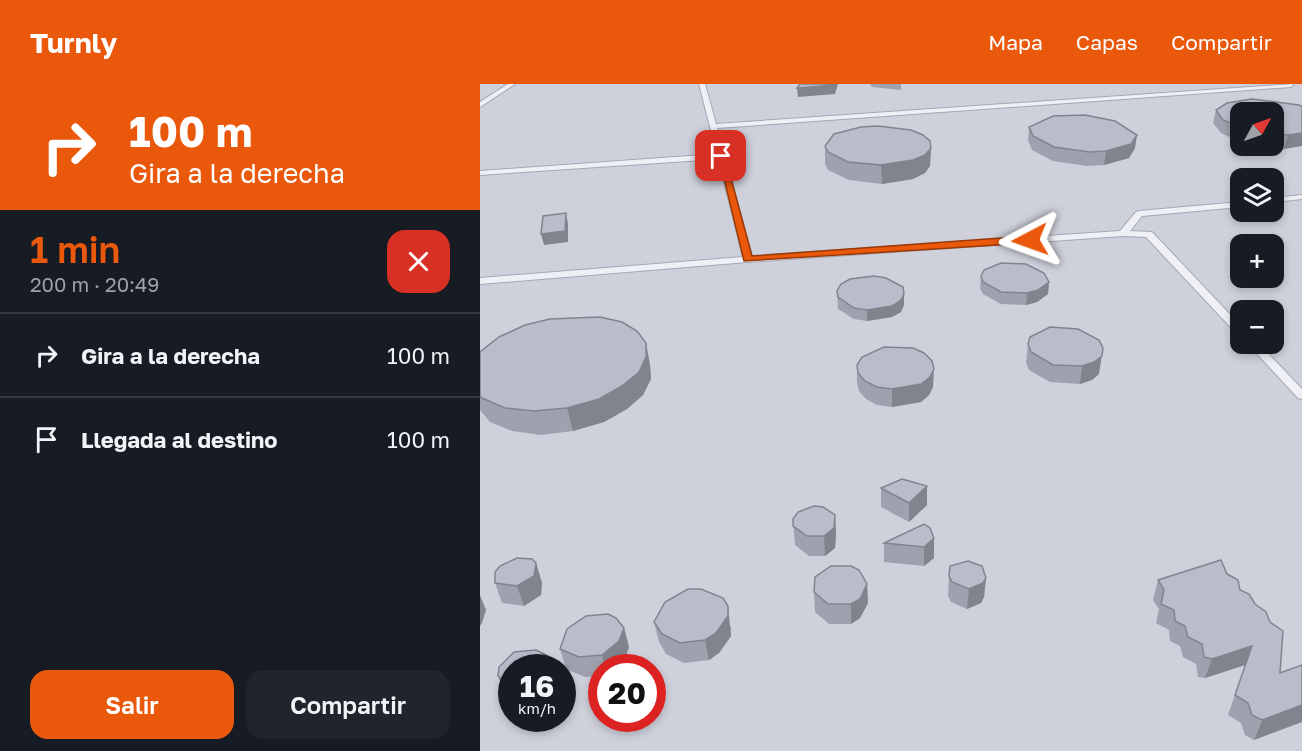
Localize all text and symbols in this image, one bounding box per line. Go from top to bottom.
text: Turnly [30,26,117,59]
text: Mapa [988,29,1043,55]
text: Capas [1076,29,1138,55]
text: Compartir [1171,29,1272,55]
north arrow [1230,102,1284,156]
map controls [1230,102,1284,354]
text: 100 m [129,106,252,156]
icon: right [30,108,108,186]
pin [695,130,746,181]
icon: arrive [704,139,737,172]
text: Gira a la derecha [129,157,345,189]
button: layers [1230,168,1284,222]
position arrow [998,208,1062,272]
text: 1 min [30,228,120,271]
button: close [387,230,450,293]
button: + [1230,234,1284,288]
text: 200 m · 20:49 [30,272,159,296]
button: − [1230,300,1284,354]
icon: right [30,339,63,372]
text: Gira a la derecha [81,342,260,369]
text: 100 m [387,342,450,369]
icon: arrive [30,423,63,456]
text: Llegada al destino [81,426,278,453]
text: 100 m [387,426,450,453]
speed limit sign: 20 [588,654,666,732]
text: 16 [520,668,554,704]
button: Salir [30,670,234,739]
button: Compartir [246,670,450,739]
text: km/h [518,699,556,717]

